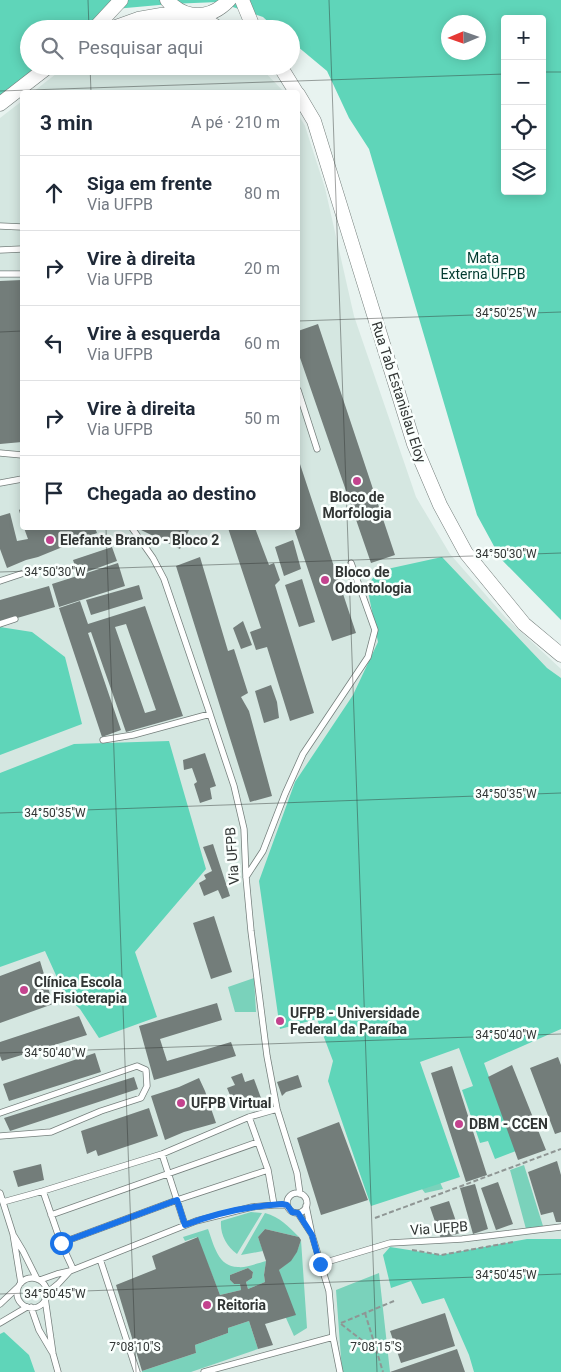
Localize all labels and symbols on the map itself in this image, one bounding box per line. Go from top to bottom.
north arrow [441,15,486,60]
park label: Mata Externa UFPB [441,250,525,282]
text: 34°50'25"W [475,306,537,320]
street label: Rua Tab Estanislau Eloy [369,319,430,465]
marker: Bloco de Morfologia [351,475,363,487]
place label: Bloco de Morfologia [322,489,392,521]
place label: Elefante Branco - Bloco 2 [60,532,219,548]
marker: Elefante Branco - Bloco 2 [44,534,56,546]
text: 34°50'30"W [475,547,537,561]
place label: Bloco de Odontologia [335,564,412,596]
text: 34°50'30"W [24,565,86,579]
marker: Bloco de Odontologia [319,574,331,586]
text: 34°50'35"W [475,787,537,801]
text: 34°50'35"W [24,806,86,820]
street label: Via UFPB [222,827,242,885]
place label: Clínica Escola de Fisioterapia [34,974,127,1006]
marker: Clínica Escola de Fisioterapia [18,984,30,996]
place label: UFPB - Universidade Federal da Paraíba [290,1005,420,1037]
marker: UFPB - Universidade Federal da Paraíba [274,1015,286,1027]
text: 34°50'40"W [475,1028,537,1042]
text: 34°50'40"W [24,1046,86,1060]
place label: UFPB Virtual [191,1095,271,1111]
marker: UFPB Virtual [175,1097,187,1109]
place label: DBM - CCEN [469,1116,548,1132]
marker: DBM - CCEN [453,1118,465,1130]
street label: Via UFPB [410,1218,468,1238]
route start [50,1232,73,1255]
route end [309,1253,332,1276]
text: 34°50'45"W [475,1268,537,1282]
text: 34°50'45"W [24,1287,86,1301]
place label: Reitoria [217,1297,267,1313]
marker: Reitoria [201,1299,213,1311]
text: 7°08'10"S [109,1340,161,1354]
text: 7°08'15"S [350,1340,402,1354]

